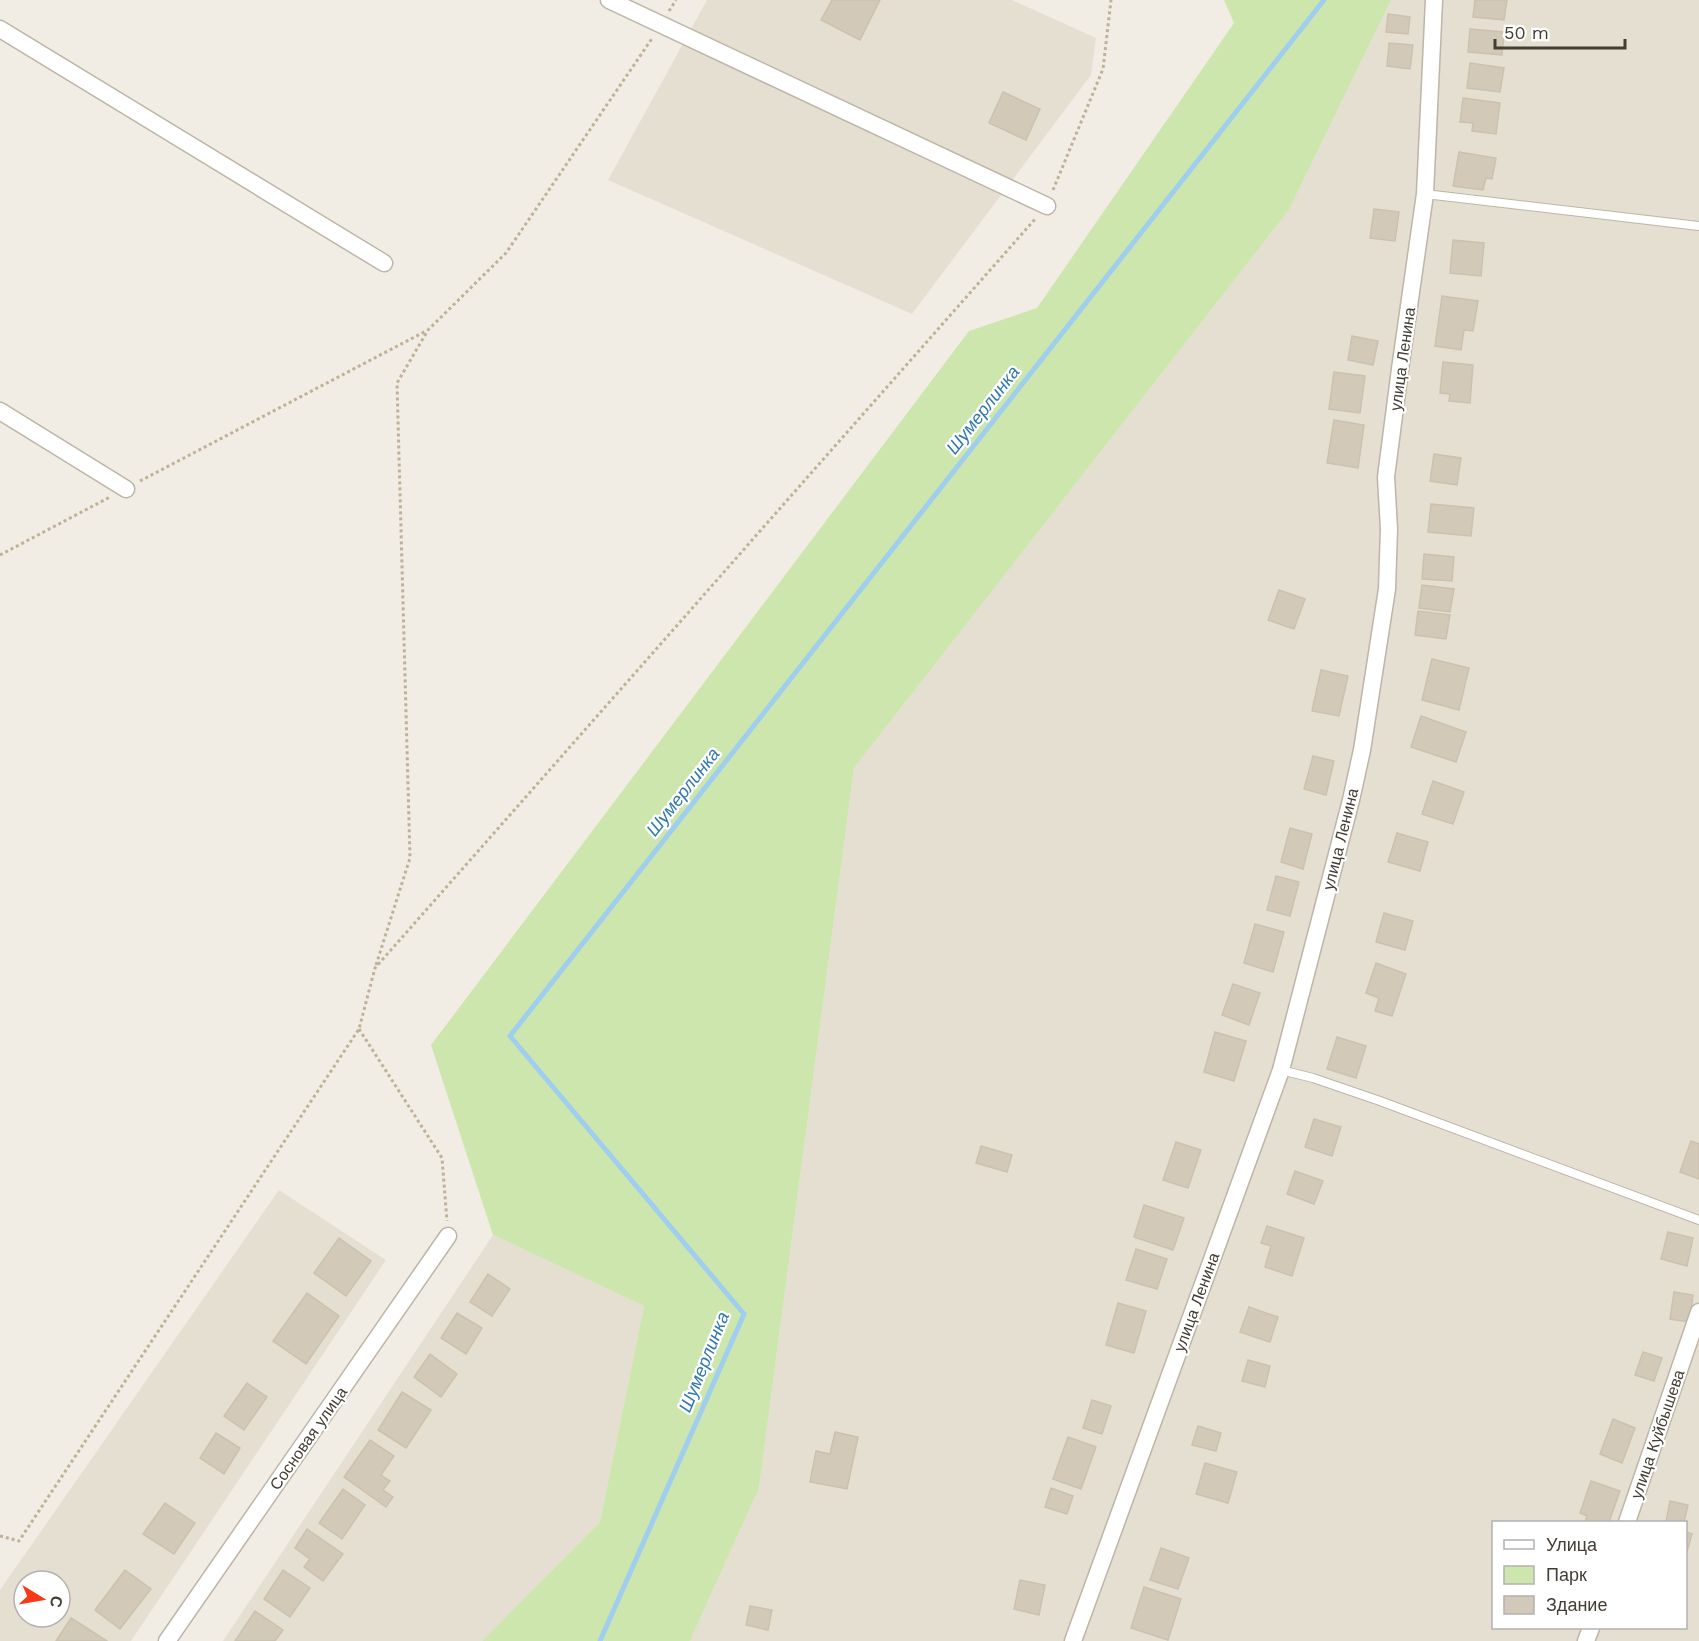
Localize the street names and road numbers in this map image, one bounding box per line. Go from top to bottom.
street label: улица Ленина [1386,306,1419,412]
street label: улица Ленина [1319,786,1362,892]
street label: улица Ленина [1170,1250,1223,1354]
street label: улица Куйбышева [1626,1367,1689,1501]
street label: Сосновая улица [266,1383,351,1494]

